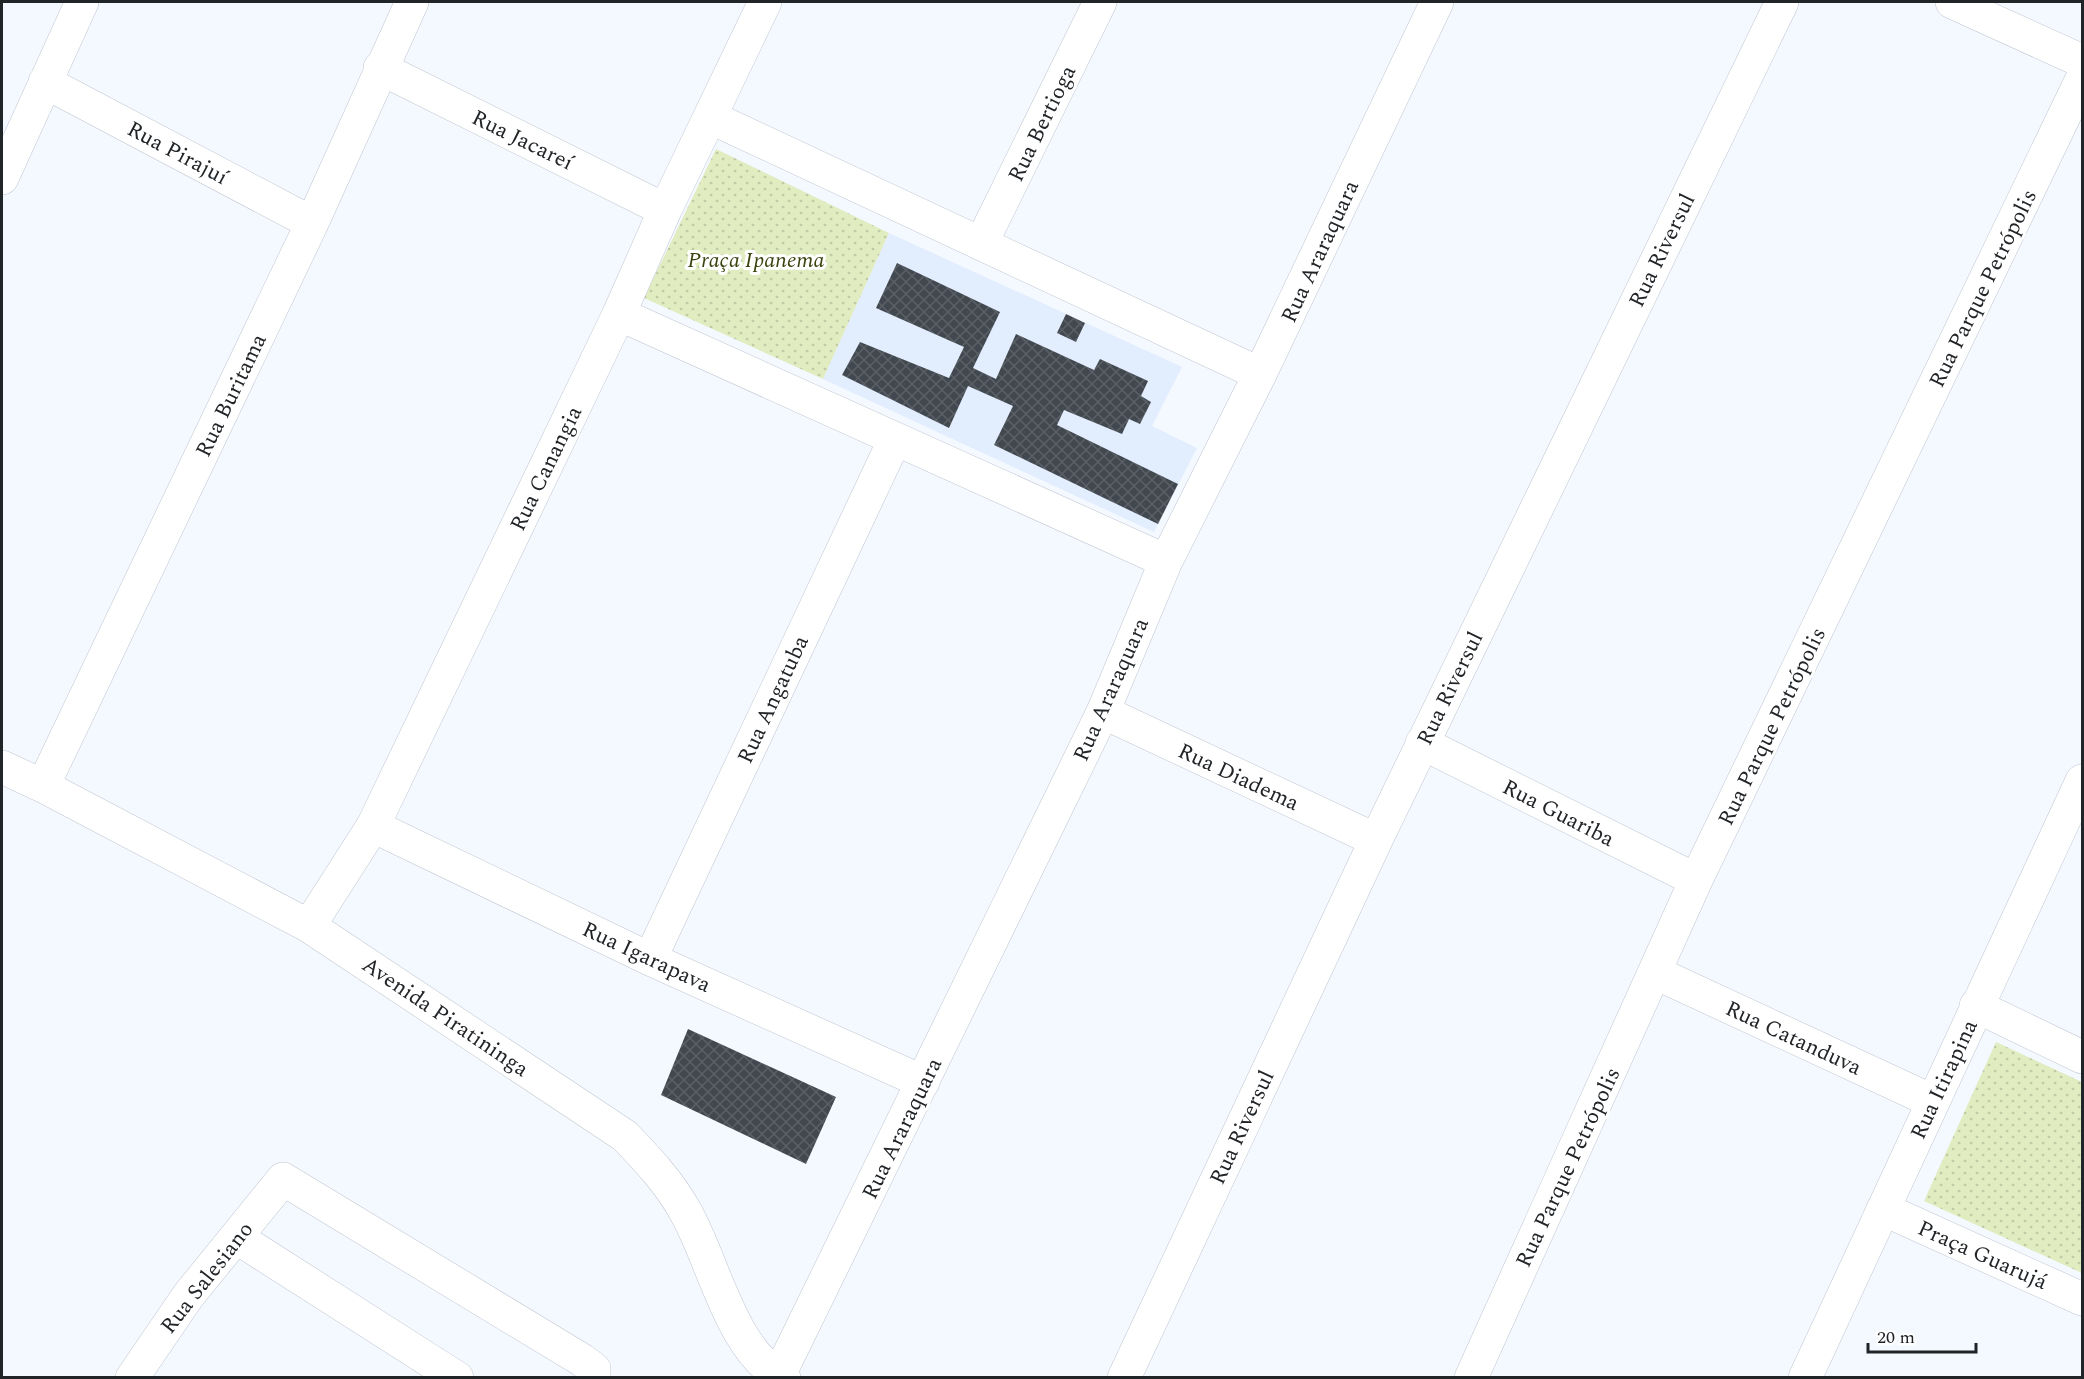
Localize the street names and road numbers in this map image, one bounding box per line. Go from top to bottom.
street label: Rua Bertioga [1000,59,1085,188]
street label: Rua Jacareí [466,102,580,180]
street label: Rua Pirajuí [121,113,235,194]
street label: Rua Araraquara [1273,175,1368,328]
street label: Rua Parque Petrópolis [1921,184,2046,393]
street label: Rua Riversul [1621,188,1704,313]
street label: Rua Buritama [187,328,276,463]
street label: Rua Canangia [502,400,591,537]
street label: Rua Araraquara [1065,612,1158,767]
street label: Rua Parque Petrópolis [1710,622,1835,831]
street label: Rua Riversul [1409,626,1492,751]
street label: Rua Angatuba [729,630,818,769]
street label: Rua Diadema [1172,735,1305,820]
street label: Rua Guariba [1496,771,1620,856]
street label: Rua Igarapava [577,913,716,1002]
street label: Avenida Piratininga [355,949,535,1086]
street label: Rua Catanduva [1720,992,1867,1085]
street label: Rua Itirapina [1902,1014,1987,1145]
street label: Rua Araraquara [854,1052,951,1205]
street label: Rua Parque Petrópolis [1508,1062,1629,1273]
street label: Rua Riversul [1201,1065,1283,1190]
street label: Praça Guarujá [1912,1212,2053,1299]
street label: Rua Salesiano [153,1215,262,1341]

